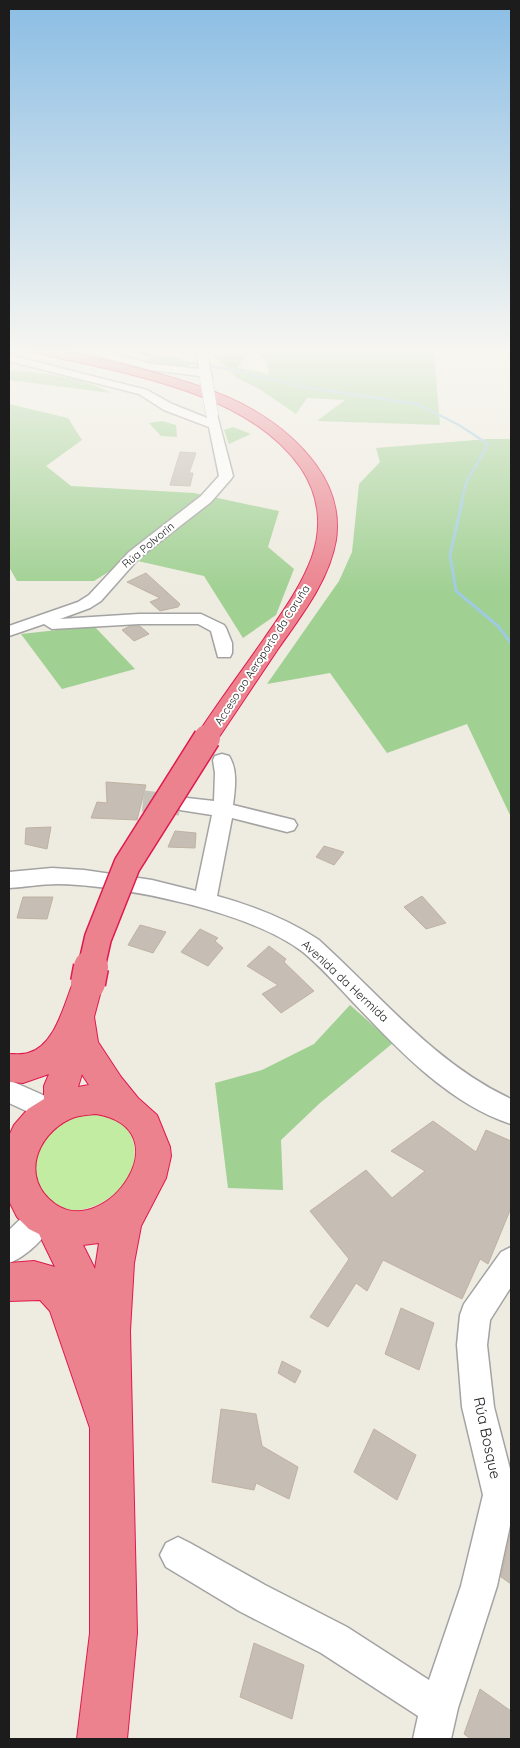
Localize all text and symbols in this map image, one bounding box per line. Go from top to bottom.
street label: Rúa Polvorín [119,519,177,571]
street label: Acceso ao Aeroporto da Coruña [211,582,313,728]
street label: Avenida da Hermida [299,936,392,1025]
street label: Rúa Bosque [470,1395,505,1481]

